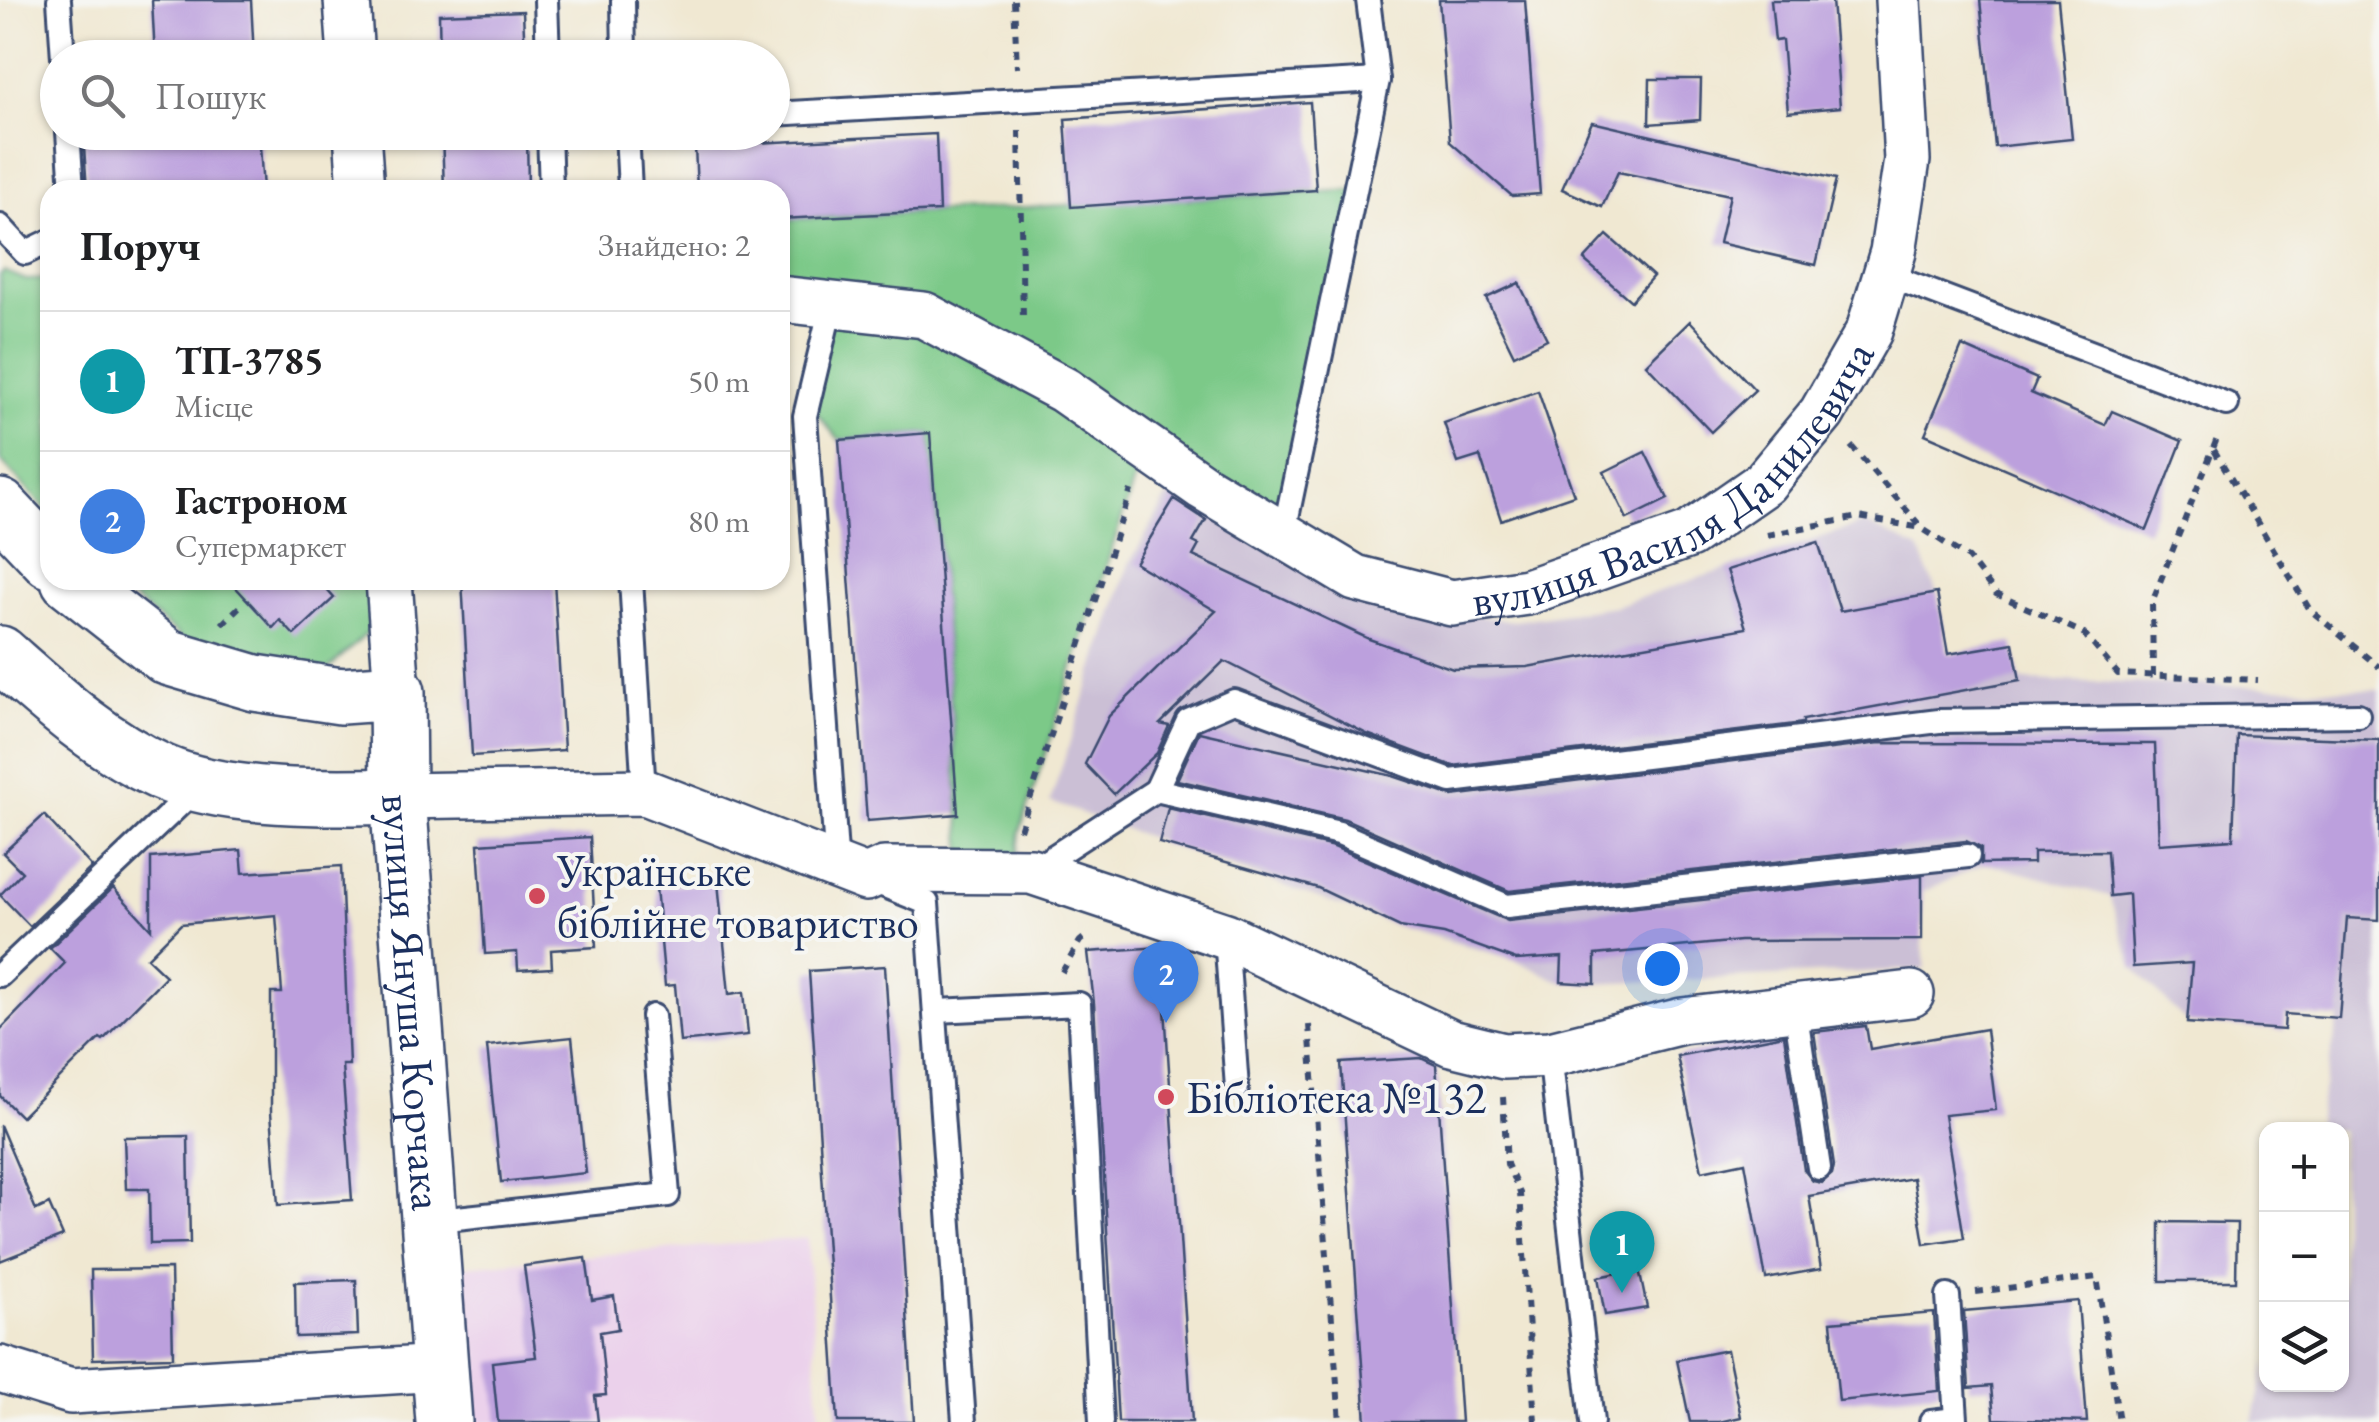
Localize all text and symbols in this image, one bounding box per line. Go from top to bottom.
search box [40,40,790,150]
icon: search [75,68,130,123]
text: Пошук [155,71,266,120]
text: Поруч [80,218,201,273]
text: Знайдено: 2 [598,224,750,266]
street label: вулиця Василя Данилевича [1468,330,1886,629]
text: ТП-3785 [175,336,324,385]
text: 1 [104,360,121,402]
text: 50 m [688,360,750,402]
text: Місце [175,385,253,427]
text: Гастроном [175,476,348,525]
text: 2 [104,500,121,542]
text: 80 m [688,500,750,542]
text: Супермаркет [175,525,346,567]
street label: вулиця Януша Корчака [369,792,457,1212]
place label: Українське біблійне товариство [556,841,919,951]
marker: Українське біблійне товариство [526,885,548,907]
pin: 2 [1134,940,1198,1023]
your location [1637,943,1688,994]
place label: Бібліотека №132 [1186,1068,1487,1126]
marker: Бібліотека №132 [1155,1086,1177,1108]
map controls [2259,1122,2349,1392]
button: + [2259,1122,2349,1212]
pin: 1 [1590,1210,1654,1293]
button: − [2259,1212,2349,1302]
button: layers [2259,1302,2349,1392]

